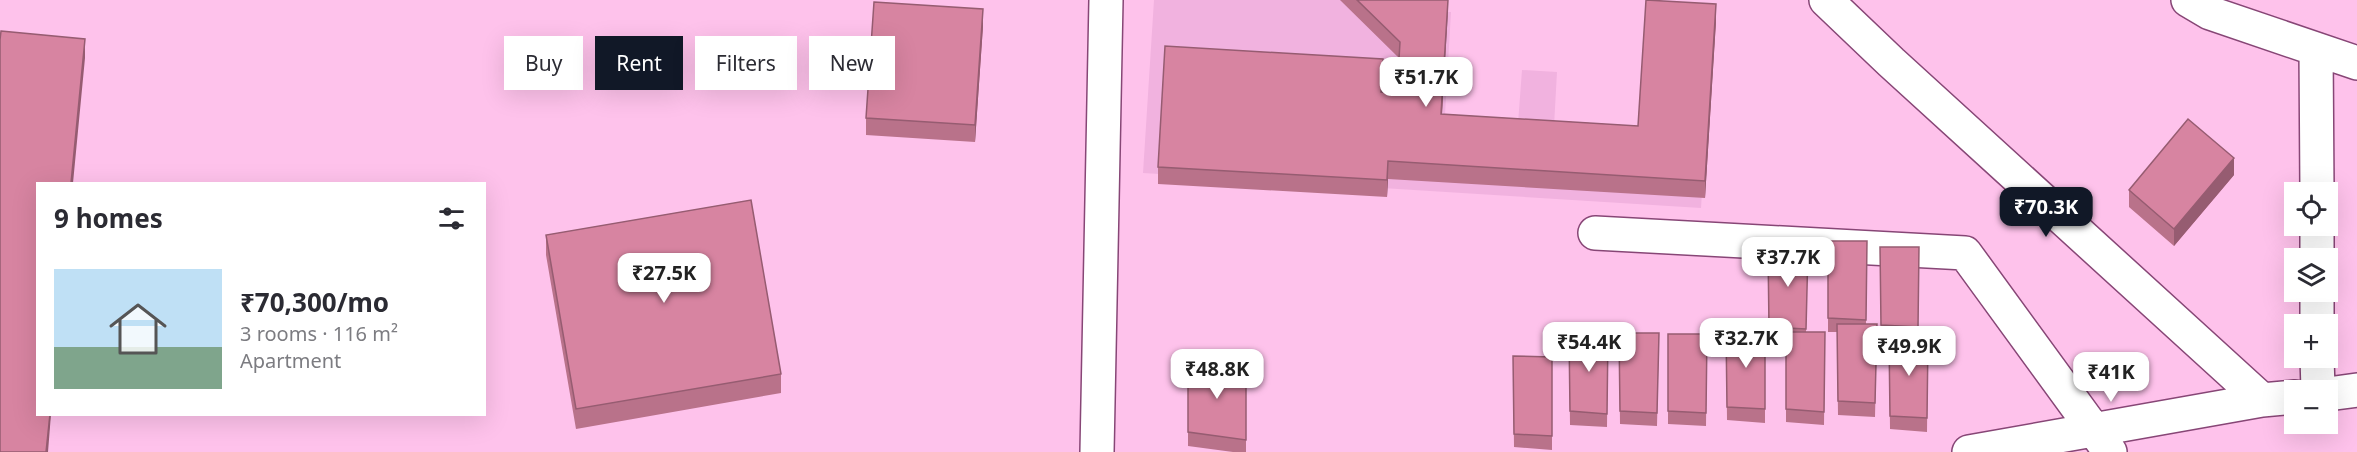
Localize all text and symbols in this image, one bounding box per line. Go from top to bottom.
chip: Buy [504,36,583,90]
chip: Rent [595,36,683,90]
chip: Filters [695,36,797,90]
chip: New [809,36,895,90]
pin: ₹51.7K [1377,57,1475,108]
text: ₹51.7K [1394,63,1458,90]
map controls [2284,182,2338,434]
button: locate [2284,182,2338,236]
pin: ₹70.3K [1997,187,2095,238]
text: ₹70.3K [2014,193,2078,220]
text: 9 homes [54,200,163,236]
icon: filters [435,202,468,235]
pin: ₹37.7K [1739,237,1837,288]
text: ₹37.7K [1756,243,1820,270]
button: layers [2284,248,2338,302]
pin: ₹27.5K [615,253,713,304]
text: ₹27.5K [632,259,696,286]
text: ₹70,300/mo [240,284,389,320]
icon: home [102,293,174,365]
button: + [2284,314,2338,368]
pin: ₹32.7K [1697,318,1795,369]
text: 3 rooms · 116 m² [240,320,398,347]
pin: ₹54.4K [1540,322,1638,373]
text: ₹32.7K [1714,324,1778,351]
pin: ₹49.9K [1860,326,1958,377]
text: ₹54.4K [1557,328,1621,355]
text: ₹49.9K [1877,332,1941,359]
text: Apartment [240,347,341,374]
pin: ₹48.8K [1168,349,1266,400]
pin: ₹41K [2075,352,2147,403]
text: ₹48.8K [1185,355,1249,382]
text: ₹41K [2087,358,2135,385]
button: − [2284,380,2338,434]

